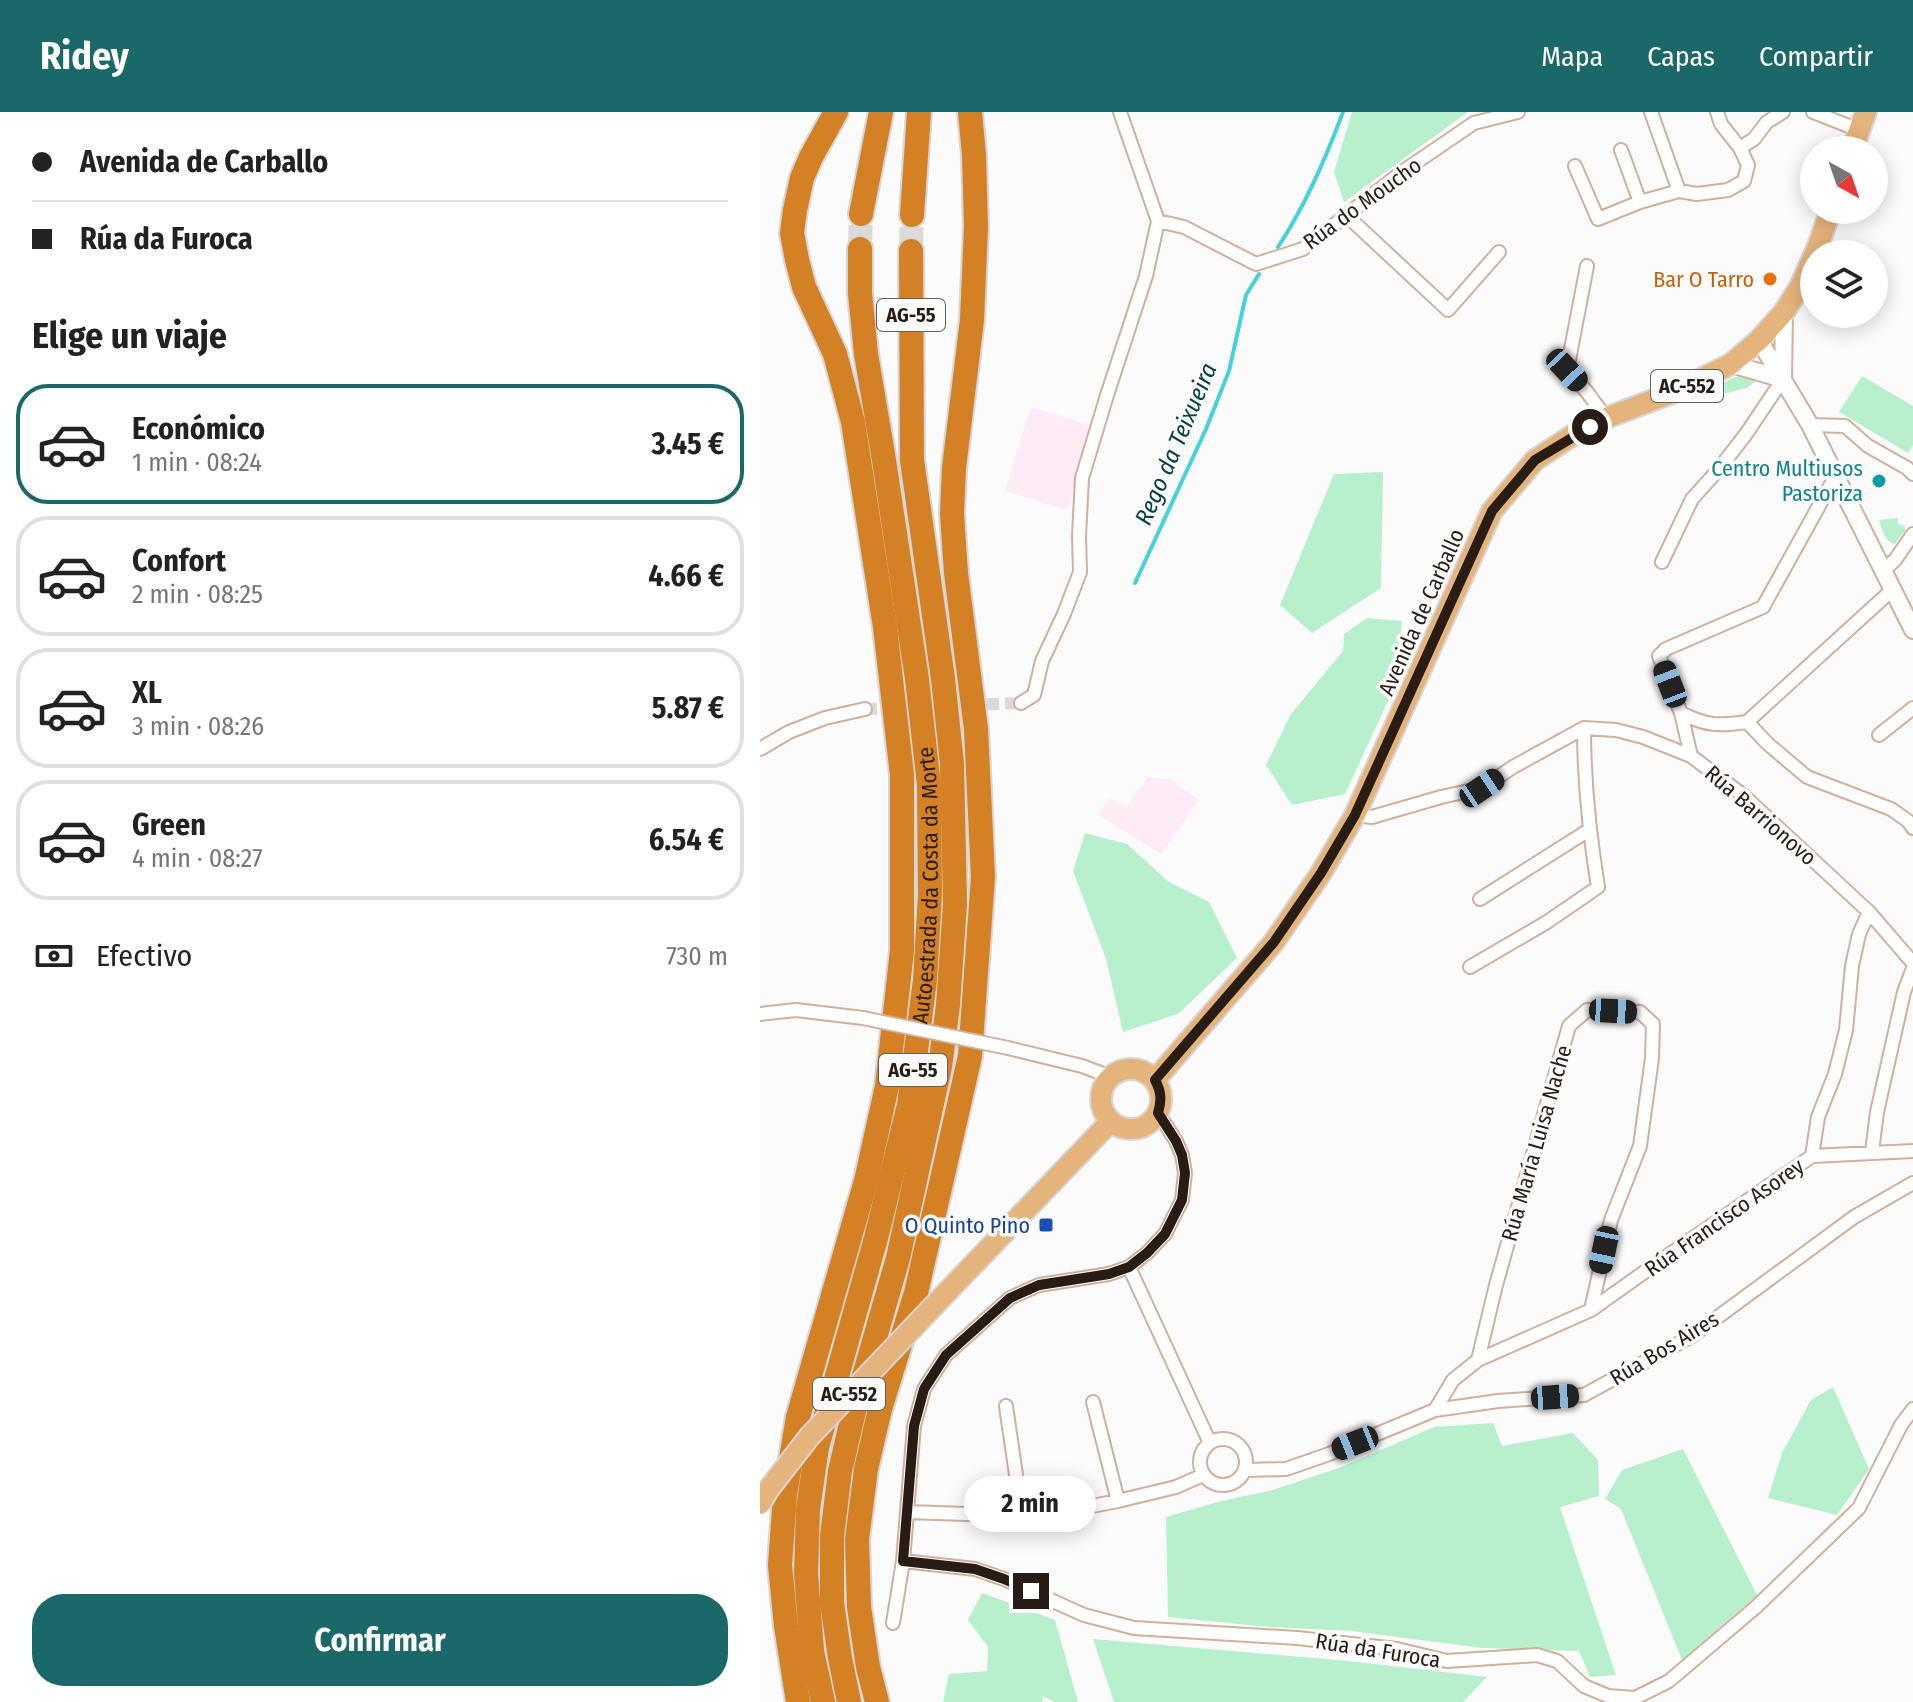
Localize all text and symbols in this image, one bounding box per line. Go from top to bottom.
text: Ridey [40,33,129,79]
text: Mapa [1541,40,1603,73]
text: Capas [1647,40,1715,73]
text: Compartir [1759,40,1873,73]
north arrow [1800,136,1888,224]
map controls [1800,136,1888,328]
text: Avenida de Carballo [80,144,328,180]
street label: Rúa do Moucho [1298,152,1427,255]
text: Rúa da Furoca [80,221,253,257]
button: layers [1800,240,1888,328]
place label: Bar O Tarro [1653,266,1754,293]
marker: Bar O Tarro [1761,270,1779,288]
road number: AG-55 [877,299,945,331]
text: Elige un viaje [32,314,227,358]
car [1542,344,1592,396]
water label: Rego da Teixueira [1129,359,1223,529]
road number: AC-552 [1651,370,1723,402]
icon: car [36,408,108,480]
route start [1572,409,1608,445]
text: Económico [132,411,265,447]
text: 3.45 € [651,426,724,462]
text: 1 min · 08:24 [132,447,262,478]
place label: Centro Multiusos Pastoriza [1711,455,1863,507]
marker: Centro Multiusos Pastoriza [1870,472,1888,490]
street label: Avenida de Carballo [1373,525,1470,700]
icon: car [36,540,108,612]
text: Confort [132,543,226,579]
text: 4.66 € [648,558,724,594]
text: 2 min · 08:25 [132,579,263,610]
car [1650,657,1690,711]
icon: car [36,672,108,744]
text: XL [132,675,162,711]
text: 5.87 € [652,690,724,726]
text: 3 min · 08:26 [132,711,264,742]
street label: Autoestrada da Costa da Morte [907,745,944,1025]
street label: Rúa Barrionovo [1699,760,1822,871]
car [1455,765,1509,811]
icon: car [36,804,108,876]
text: Green [132,807,206,843]
text: 6.54 € [649,822,724,858]
text: 4 min · 08:27 [132,843,263,874]
icon: cash [32,934,76,978]
text: Efectivo [96,938,192,974]
text: 730 m [666,941,728,972]
car [1588,998,1638,1024]
street label: Rúa María Luisa Nache [1496,1042,1577,1244]
road number: AG-55 [879,1054,947,1086]
street label: Rúa Francisco Asorey [1640,1152,1809,1282]
place label: O Quinto Pino [905,1212,1030,1239]
marker: O Quinto Pino [1037,1216,1055,1234]
car [1587,1224,1621,1276]
street label: Rúa Bos Aires [1605,1305,1724,1391]
road number: AC-552 [813,1378,885,1410]
car [1530,1383,1580,1411]
car [1328,1423,1382,1463]
callout: 2 min [965,1475,1097,1531]
text: 2 min [1001,1488,1059,1519]
route end [1013,1573,1049,1609]
button: Confirmar [32,1594,728,1686]
street label: Rúa da Furoca [1314,1627,1442,1674]

